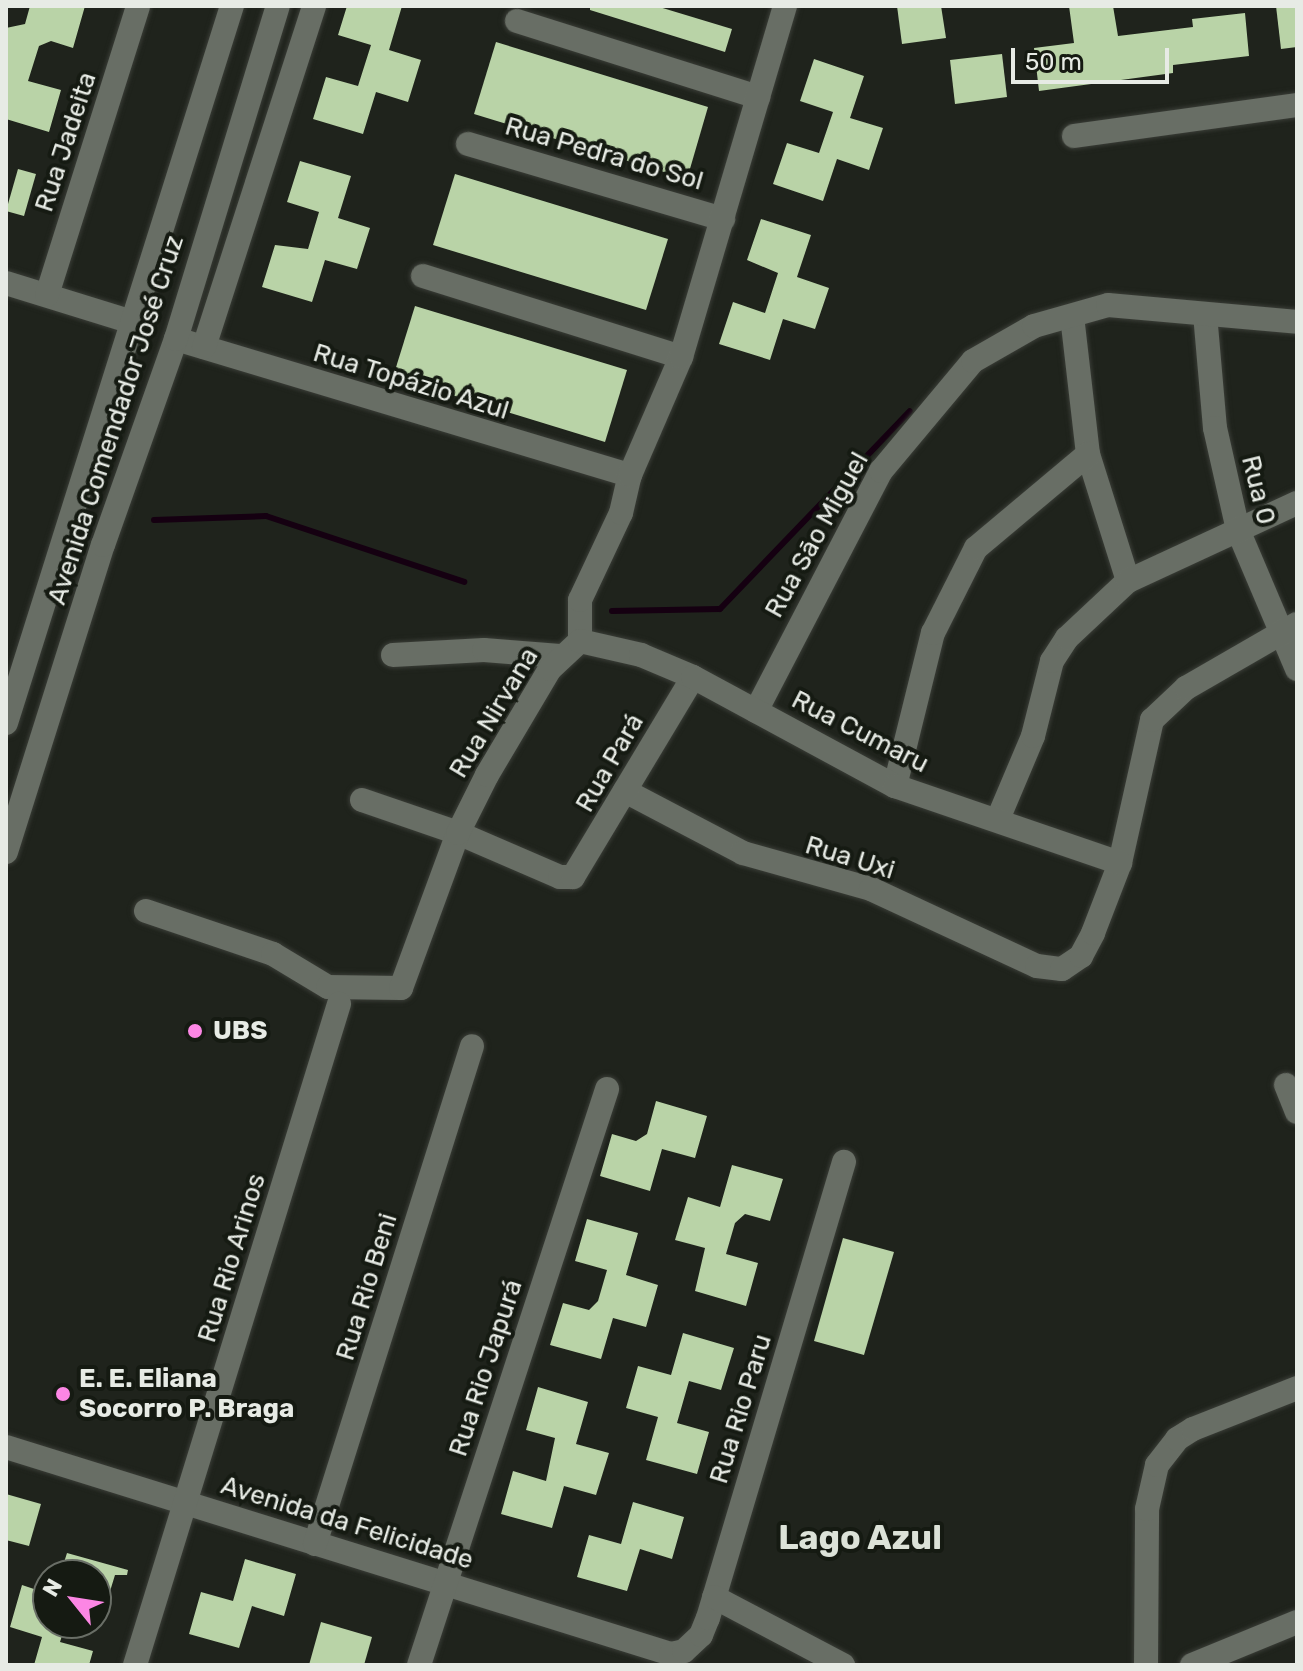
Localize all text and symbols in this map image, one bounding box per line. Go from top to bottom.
scale bar [1015,32,1173,82]
text: 50 m [1025,48,1082,76]
street label: Rua Jadeita [29,68,103,216]
street label: Rua Pedra do Sol [501,111,707,197]
street label: Avenida Comendador José Cruz [41,231,191,609]
street label: Rua Topázio Azul [309,337,513,427]
street label: Rua São Miguel [759,447,875,623]
street label: Rua 0 [1234,452,1282,528]
street label: Rua Nirvana [443,642,545,784]
street label: Rua Cumaru [786,684,934,780]
street label: Rua Pará [569,708,651,818]
street label: Rua Uxi [801,830,899,886]
place label: UBS [213,1015,267,1047]
marker: UBS [184,1020,206,1042]
street label: Rua Rio Arinos [191,1169,273,1347]
street label: Rua Rio Beni [330,1210,404,1364]
street label: Rua Rio Japurá [443,1276,529,1460]
street label: Rua Rio Paru [704,1331,778,1487]
place label: E. E. Eliana Socorro P. Braga [79,1363,294,1424]
marker: E. E. Eliana Socorro P. Braga [54,1385,72,1403]
street label: Avenida da Felicidade [217,1470,477,1576]
district label: Lago Azul [778,1518,942,1558]
north arrow [32,1559,112,1639]
text: N [37,1574,68,1601]

